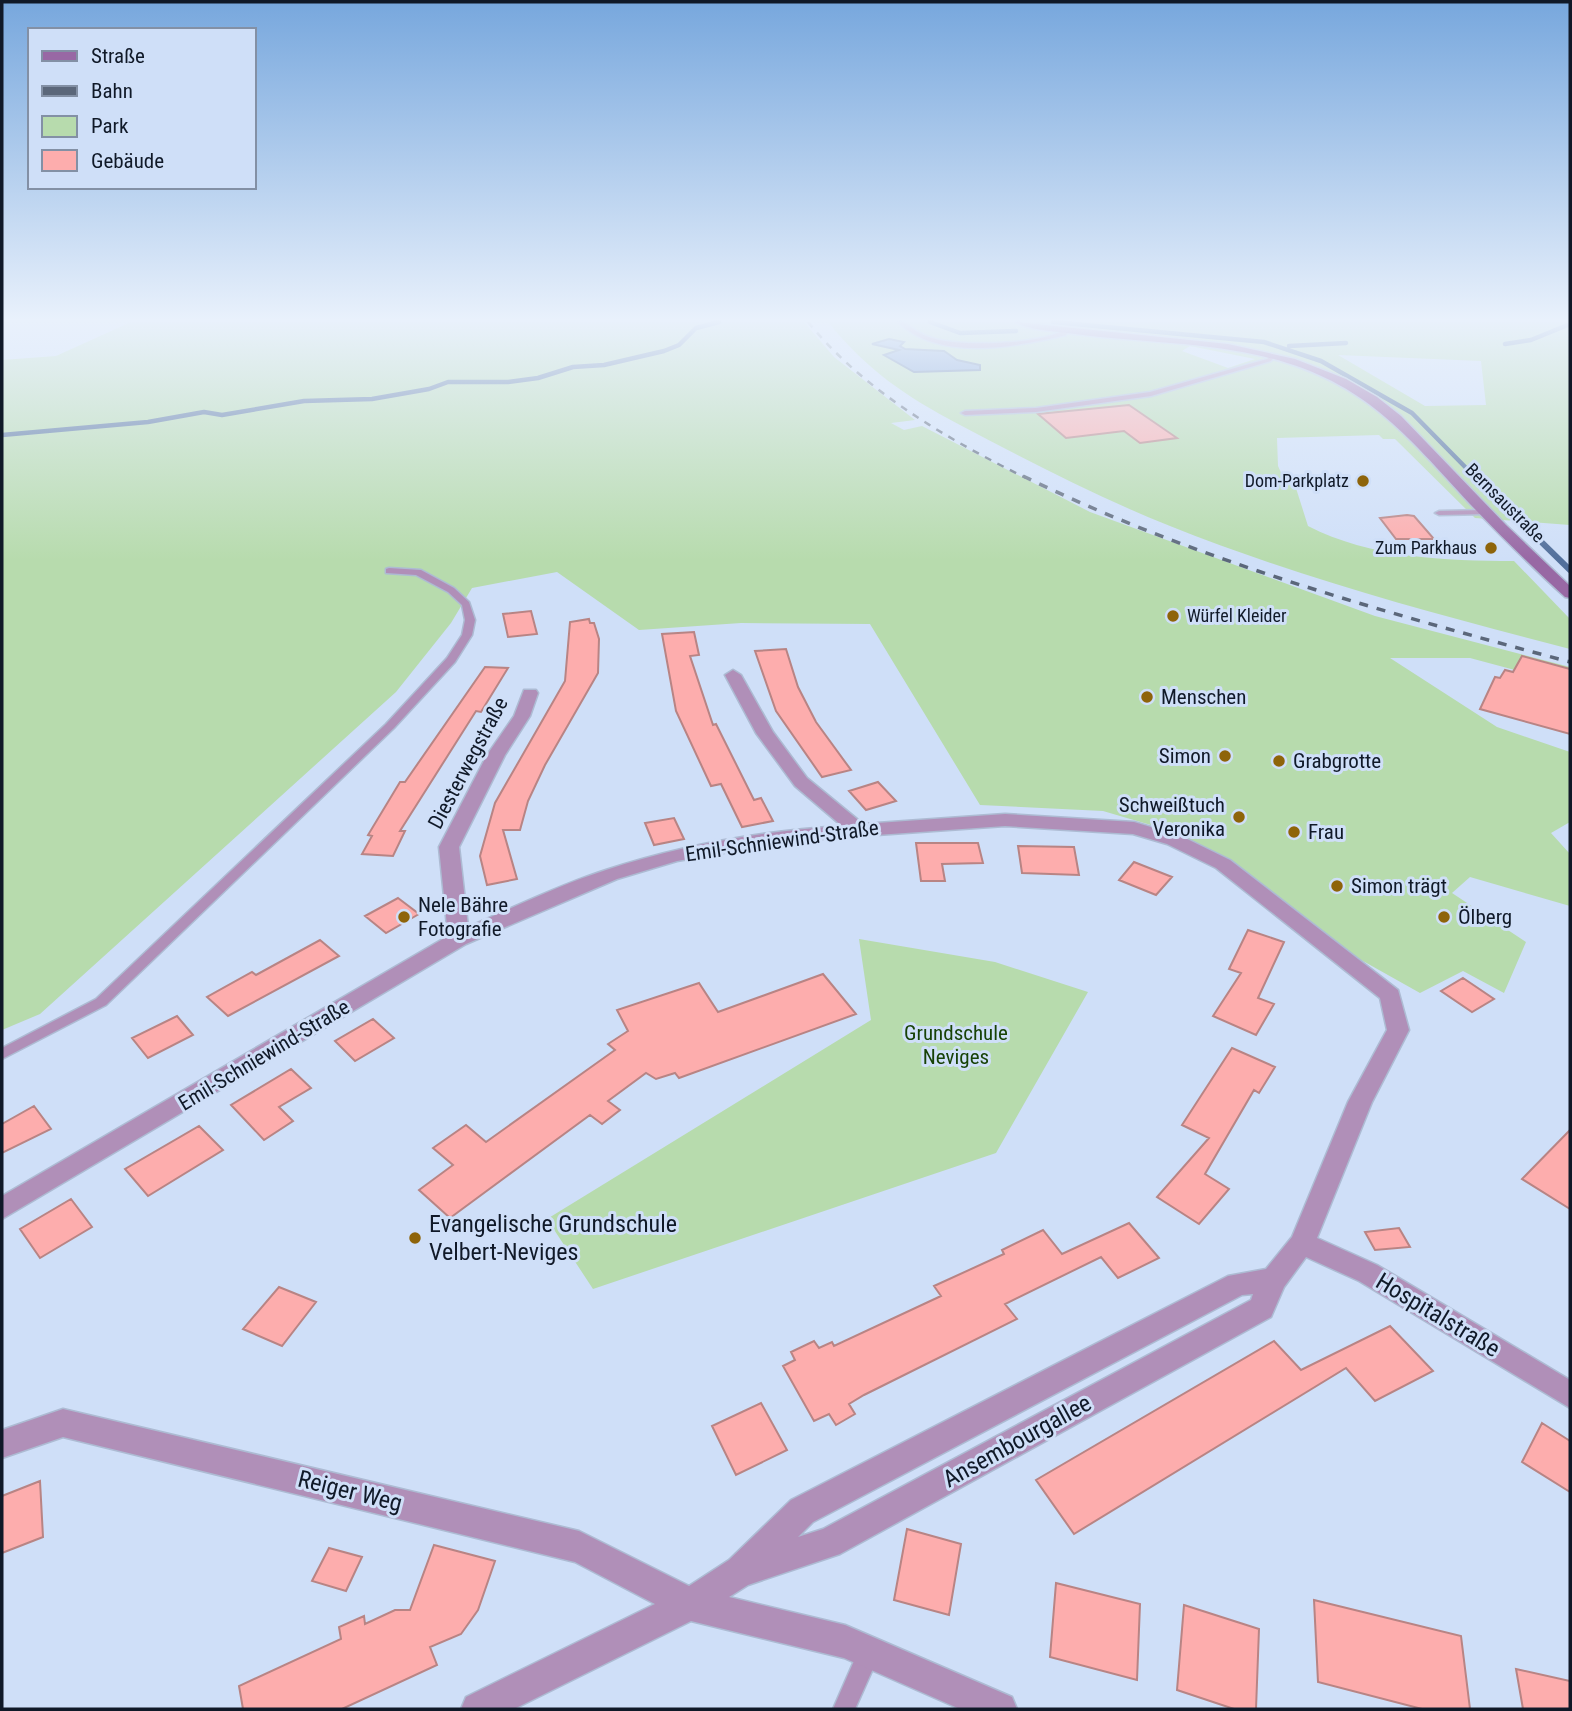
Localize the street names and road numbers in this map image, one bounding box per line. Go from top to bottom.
street label: Bernsaustraße [1461,459,1549,547]
street label: Diesterwegstraße [423,693,513,833]
street label: Emil-Schniewind-Straße [684,816,880,866]
street label: Emil-Schniewind-Straße [174,994,354,1115]
street label: Hospitalstraße [1371,1267,1505,1363]
street label: Ansembourgallee [938,1389,1096,1493]
street label: Reiger Weg [295,1465,405,1517]

